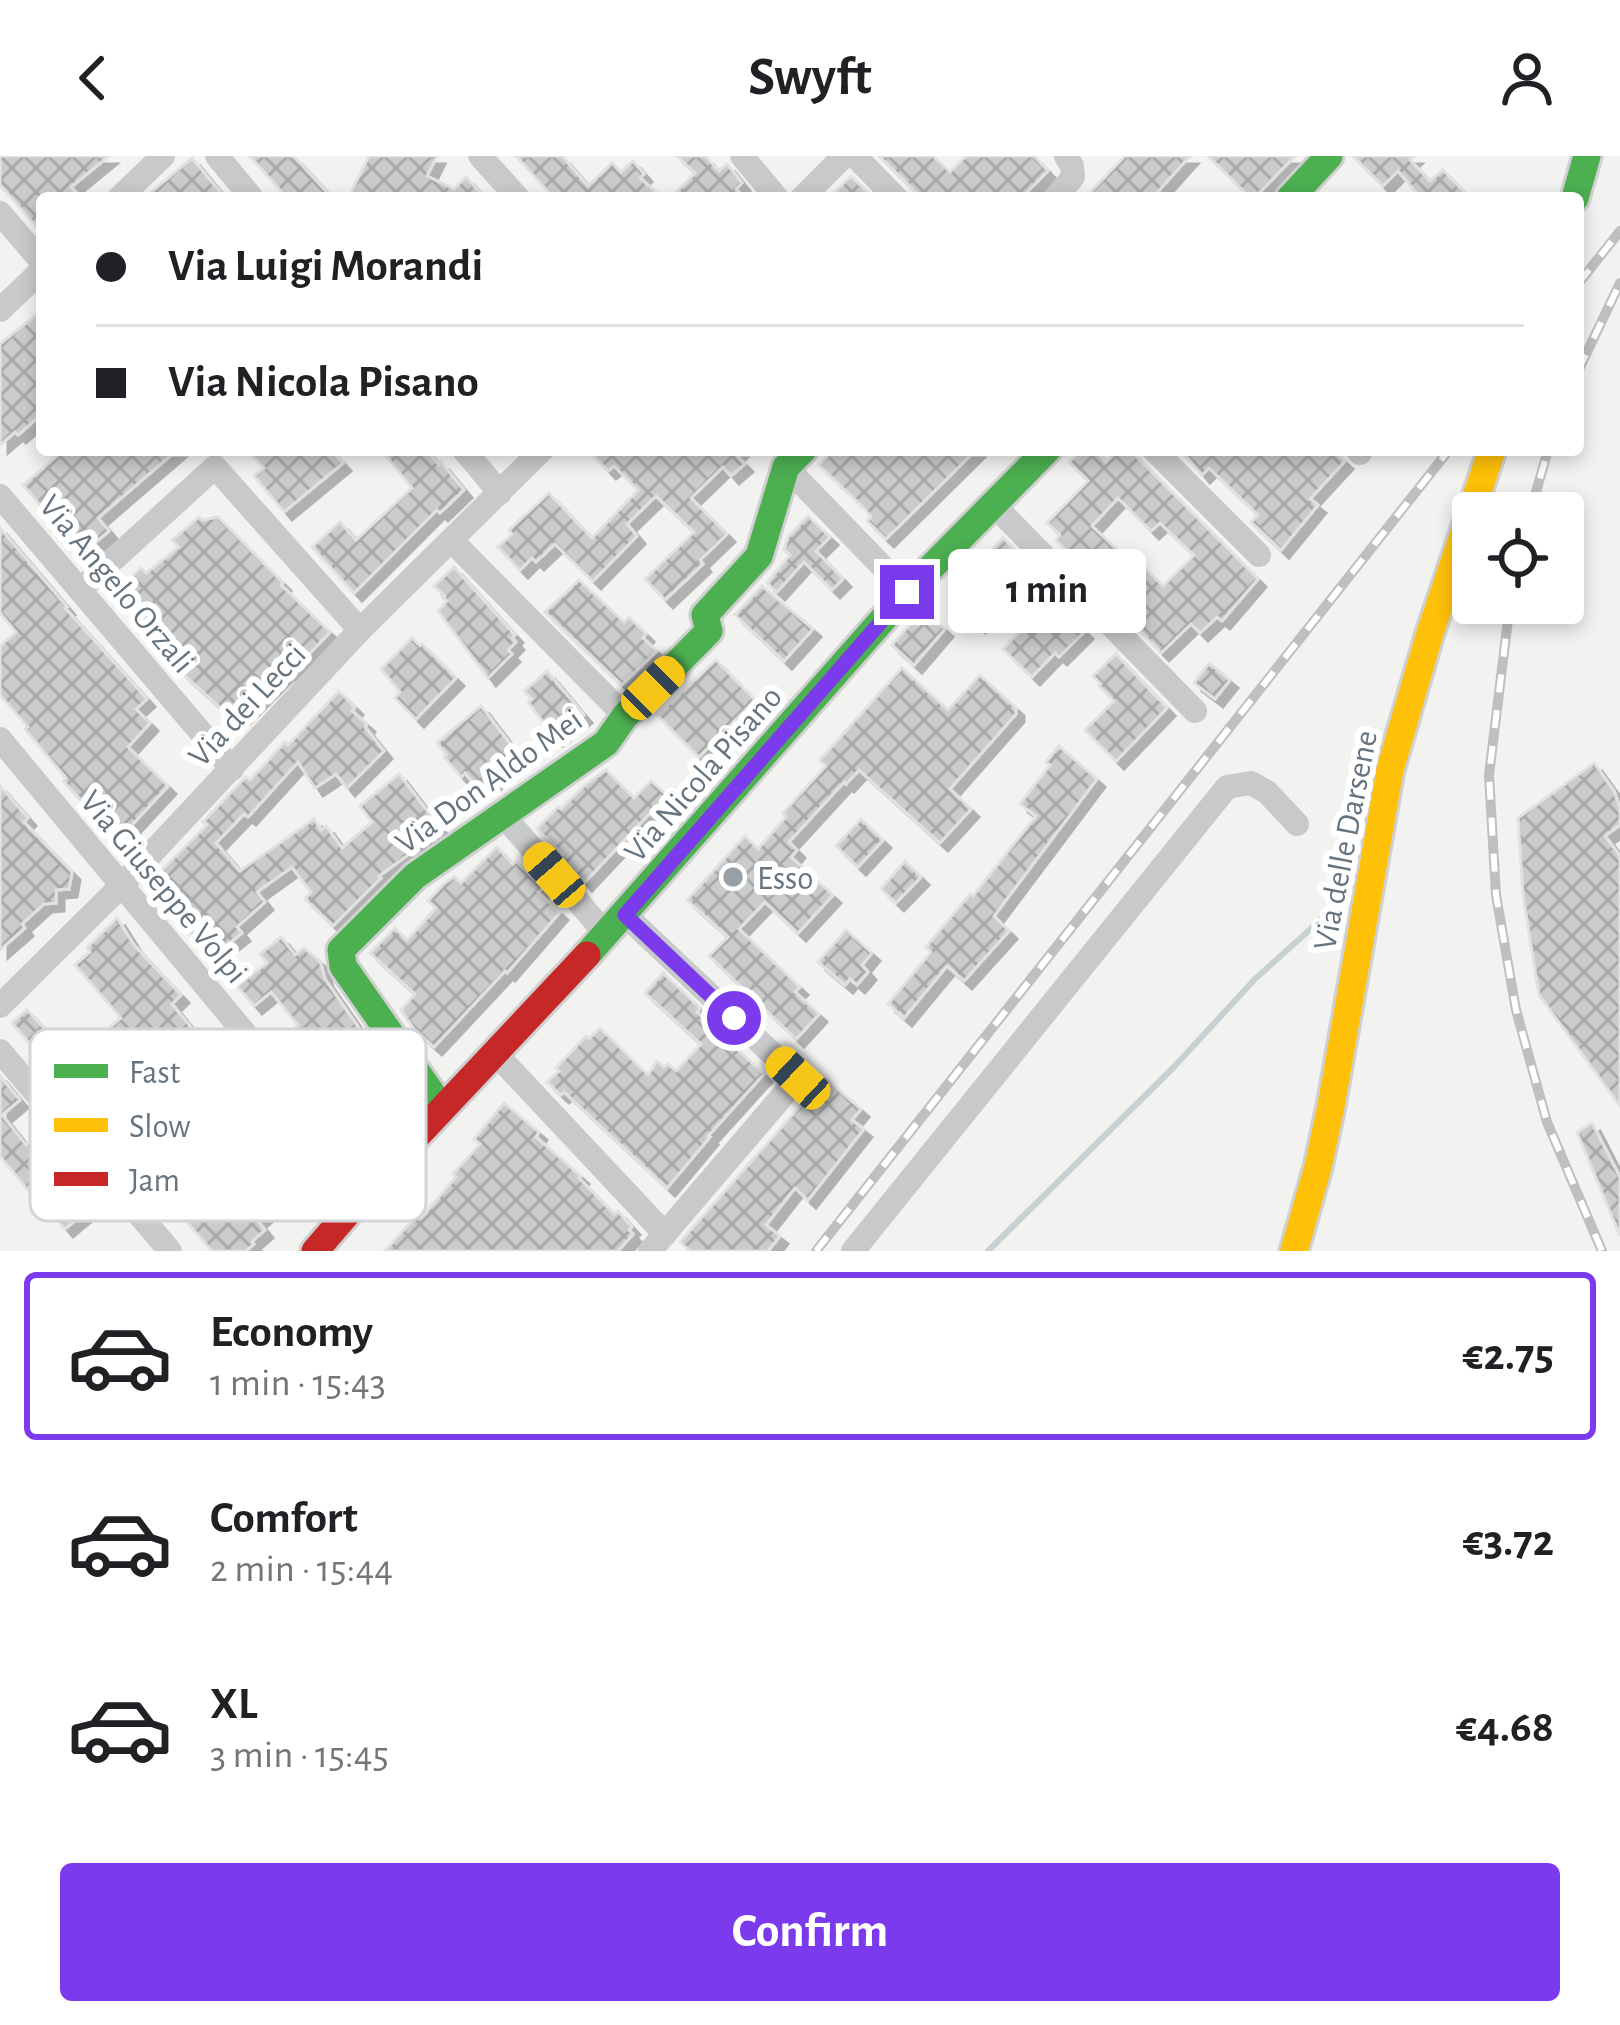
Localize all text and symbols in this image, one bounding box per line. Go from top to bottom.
icon: back [60,45,126,111]
icon: person [1494,45,1560,111]
text: Swyft [748,51,872,105]
text: Via Luigi Morandi [168,244,483,289]
text: Via Nicola Pisano [168,360,479,405]
street label: Via Angelo Orzali [32,489,200,680]
map controls [1452,492,1584,624]
button: locate [1452,492,1584,624]
callout: 1 min [949,550,1147,634]
route end [880,565,934,619]
text: 1 min [1006,571,1088,610]
street label: Via dei Lecci [183,638,313,774]
car [615,650,691,726]
street label: Via Nicola Pisano [619,680,789,869]
street label: Via Don Aldo Mei [390,704,589,860]
street label: Via delle Darsene [1309,728,1384,953]
street label: Via Giuseppe Volpi [73,785,253,990]
car [517,836,591,914]
place label: Esso [757,863,814,896]
marker: Esso [720,864,746,890]
route start [707,991,761,1045]
legend [30,1029,426,1221]
car [759,1040,837,1116]
text: Fast [129,1057,181,1090]
text: Slow [129,1111,190,1144]
text: Jam [129,1165,180,1198]
icon: car [66,1302,174,1410]
text: Economy [210,1310,373,1355]
text: €2.75 [1463,1333,1554,1378]
text: 1 min · 15:43 [210,1364,386,1403]
icon: car [66,1488,174,1596]
text: Comfort [210,1496,358,1541]
text: €3.72 [1463,1519,1554,1564]
text: 2 min · 15:44 [210,1550,393,1589]
icon: car [66,1674,174,1782]
text: XL [210,1682,258,1727]
text: €4.68 [1456,1705,1554,1750]
text: 3 min · 15:45 [210,1736,389,1775]
button: Confirm [60,1863,1560,2001]

